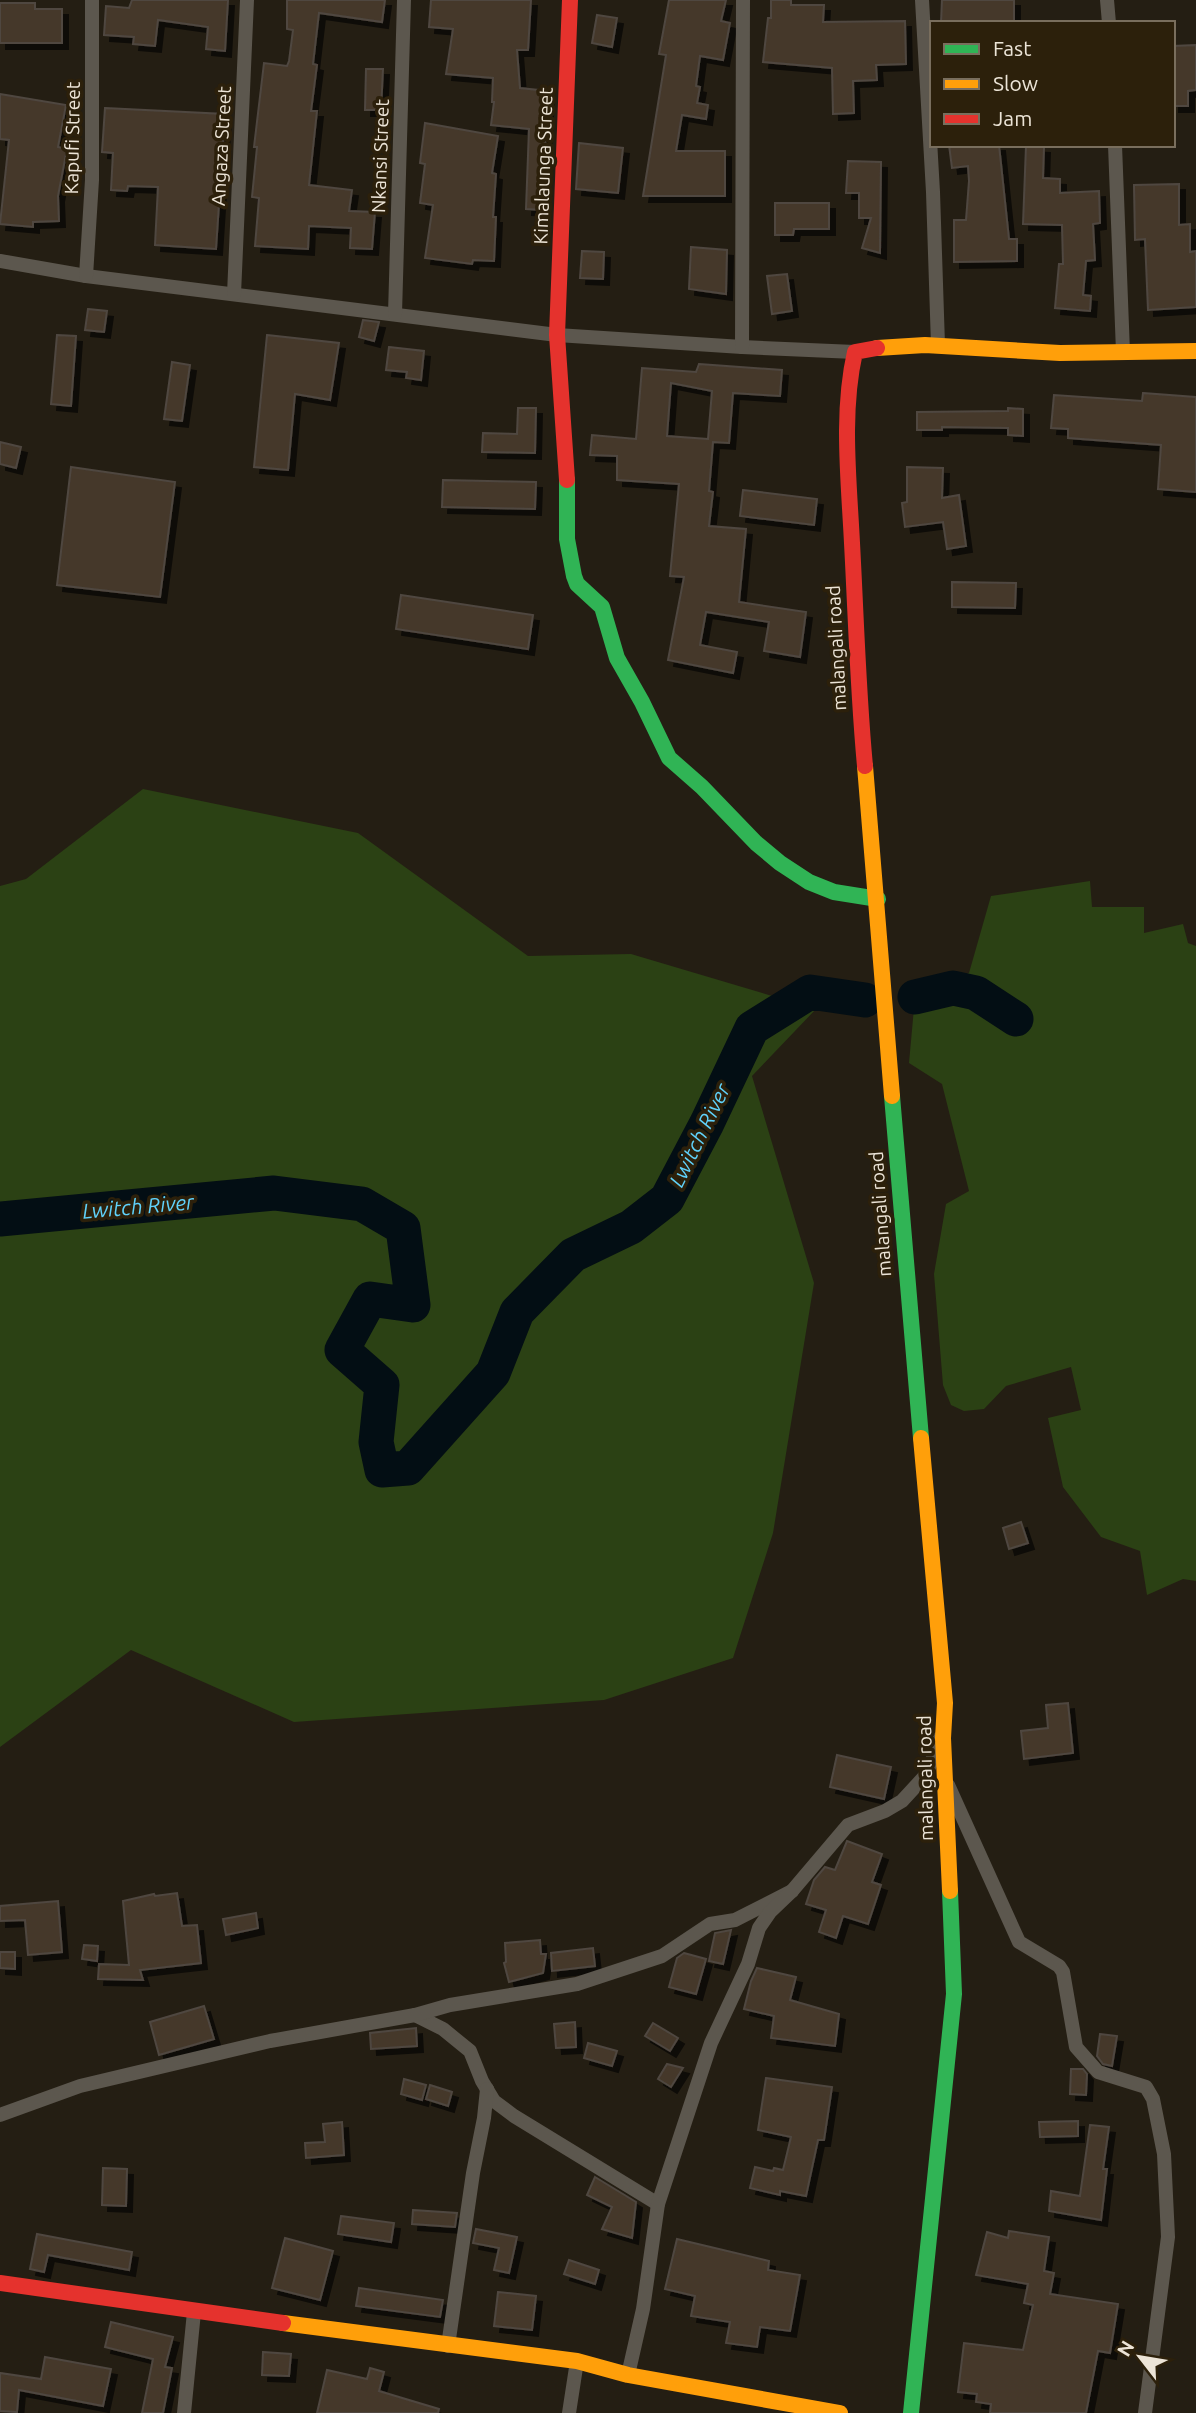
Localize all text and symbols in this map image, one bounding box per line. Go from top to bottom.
legend [930,21,1175,147]
text: Fast [993,36,1031,60]
text: Slow [993,71,1038,95]
street label: Kapufi Street [60,81,84,194]
street label: Angaza Street [207,85,235,206]
street label: Kimalaunga Street [529,86,557,245]
street label: Nkansi Street [367,98,393,213]
text: Jam [993,106,1032,130]
street label: malangali road [822,585,850,711]
water label: Lwitch River [664,1079,735,1191]
street label: malangali road [865,1151,895,1277]
water label: Lwitch River [81,1189,196,1223]
street label: malangali road [913,1715,937,1841]
north arrow [1105,2322,1175,2392]
text: N [1112,2336,1139,2360]

